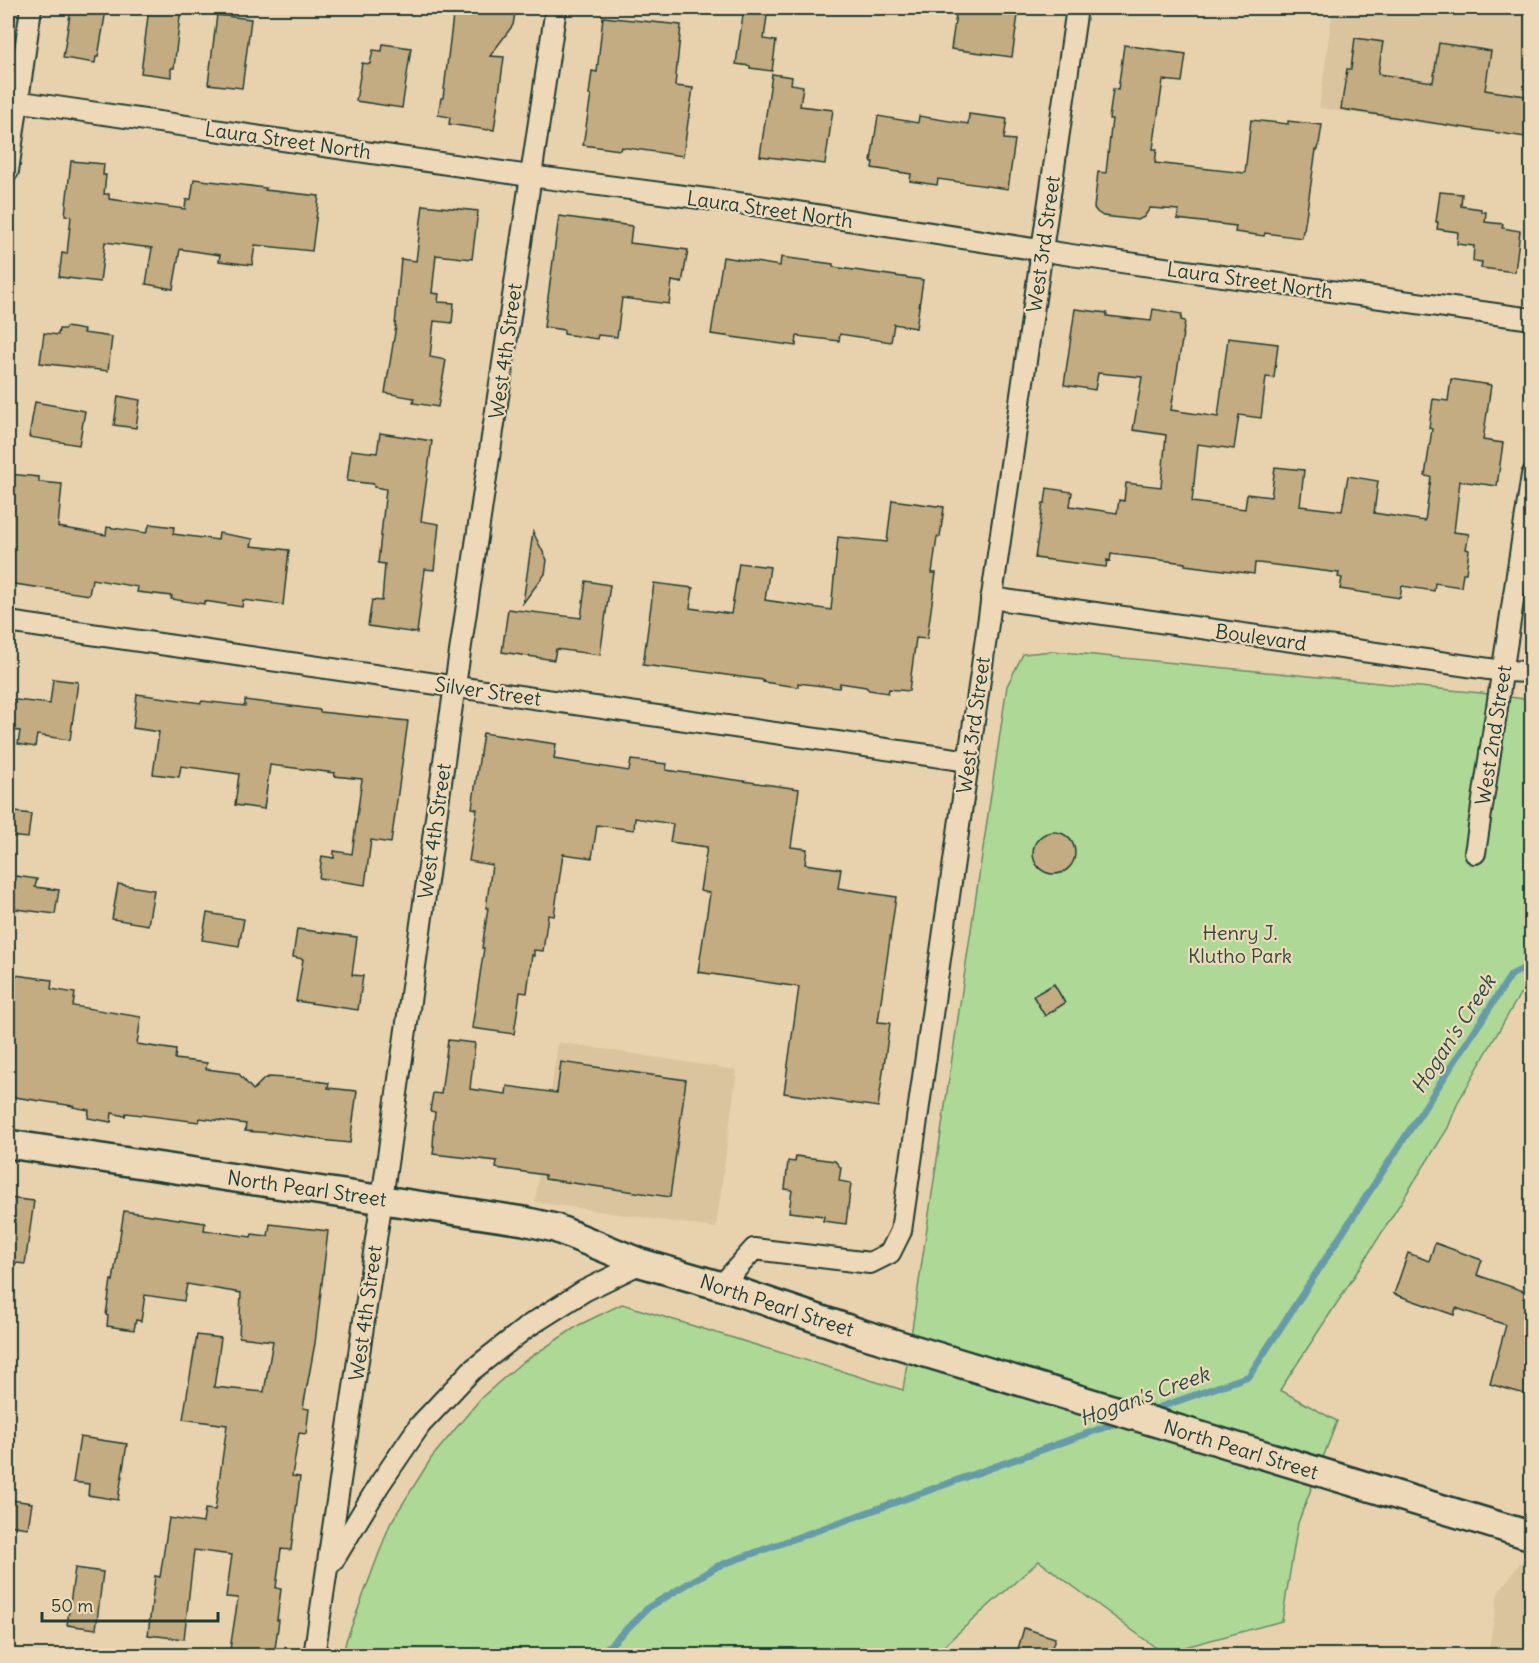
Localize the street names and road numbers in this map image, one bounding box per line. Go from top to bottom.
street label: Laura Street North [203,116,373,164]
street label: West 3rd Street [1021,174,1065,314]
street label: Laura Street North [685,185,855,233]
street label: Laura Street North [1165,256,1335,304]
street label: West 4th Street [483,281,527,420]
street label: Boulevard [1214,618,1309,656]
street label: West 3rd Street [951,655,995,795]
street label: West 2nd Street [1470,663,1516,807]
street label: Silver Street [433,671,543,711]
street label: West 4th Street [412,761,456,900]
street label: North Pearl Street [226,1164,388,1212]
street label: West 4th Street [343,1243,387,1382]
street label: North Pearl Street [697,1268,857,1342]
street label: North Pearl Street [1161,1414,1322,1484]

